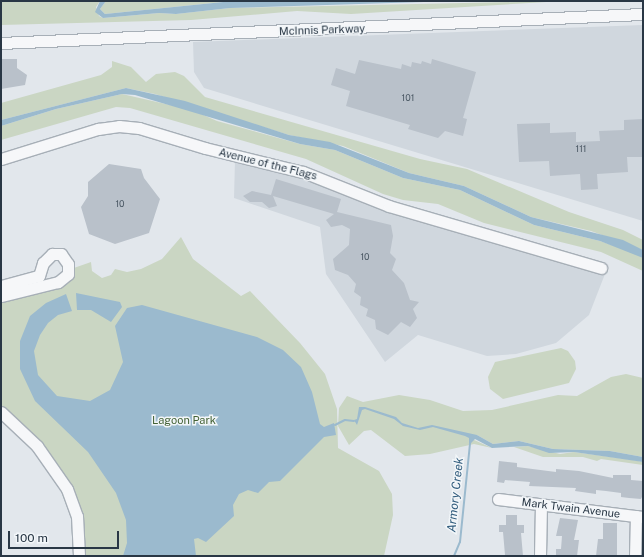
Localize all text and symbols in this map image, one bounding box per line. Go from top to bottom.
street label: McInnis Parkway [279,22,365,38]
house number: 101 [402,93,414,103]
house number: 111 [576,144,586,154]
street label: Avenue of the Flags [217,145,319,183]
house number: 10 [115,199,125,209]
house number: 10 [360,252,370,262]
park label: Lagoon Park [152,413,216,427]
water label: Armory Creek [445,457,467,533]
street label: Mark Twain Avenue [521,495,621,521]
scale bar [10,523,121,549]
text: 100 m [15,531,48,545]

